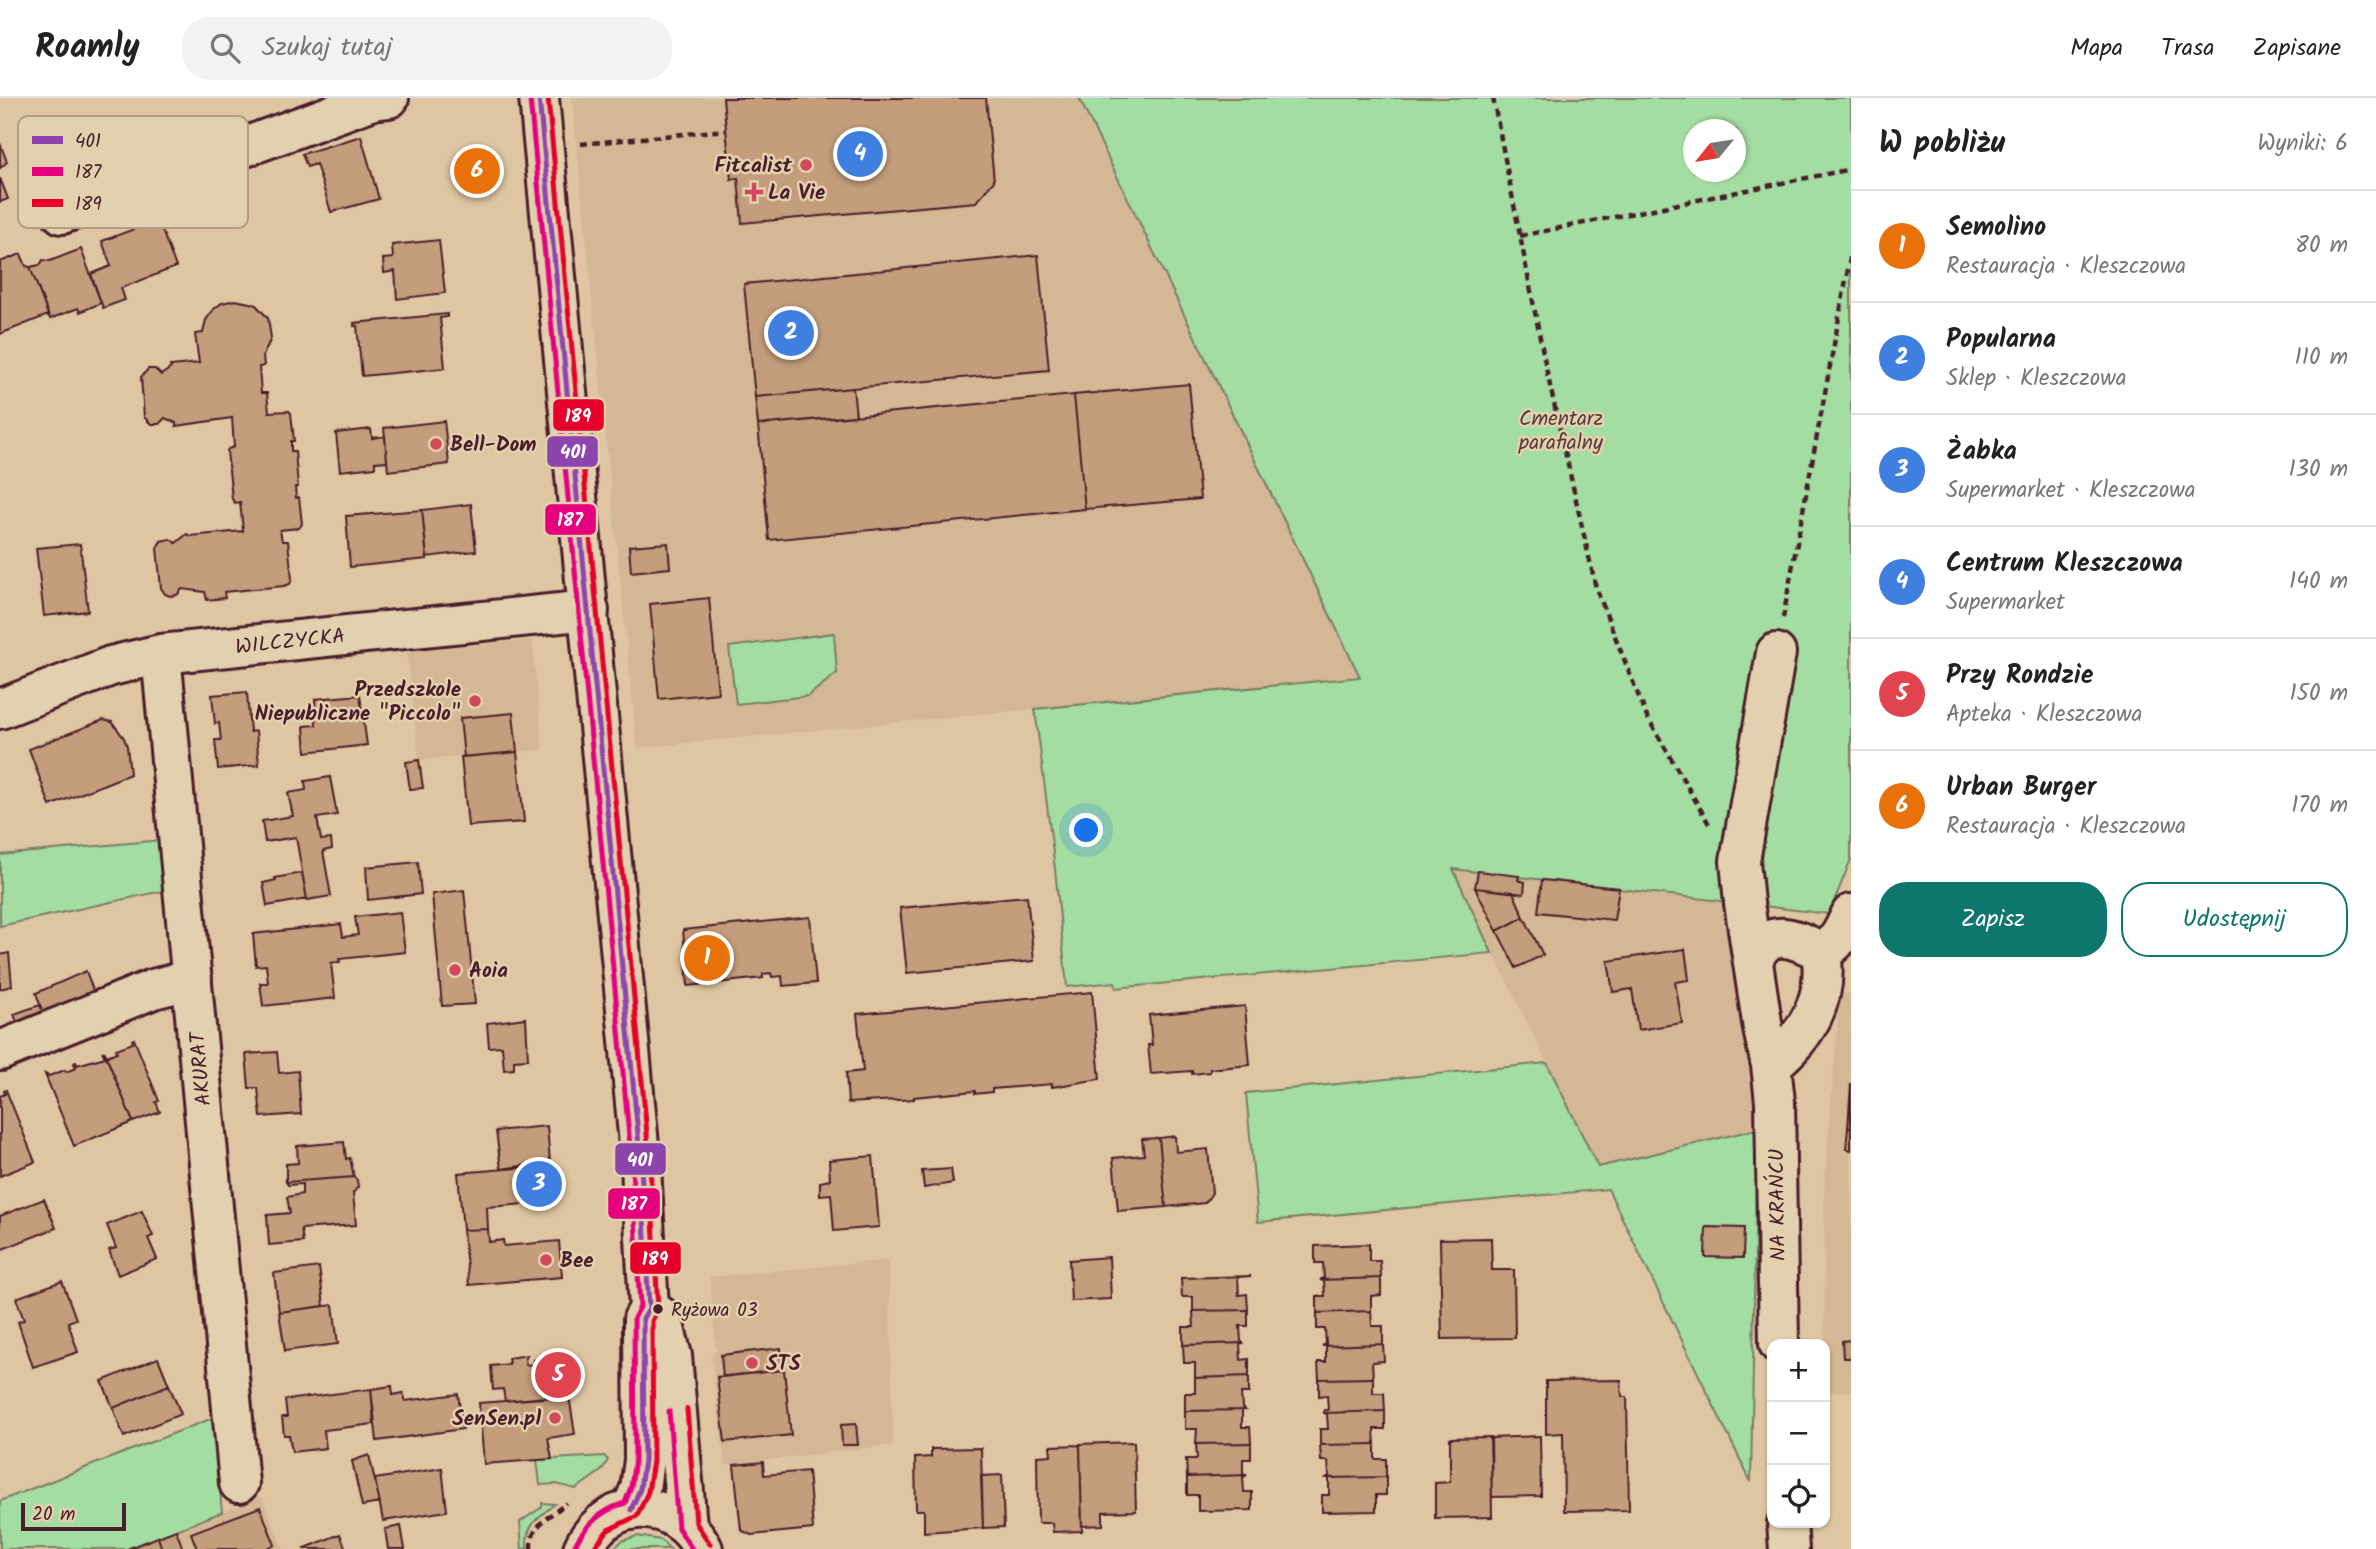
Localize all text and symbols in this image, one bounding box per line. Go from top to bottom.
search box [182,17,672,80]
text: Roamly [35,22,140,75]
text: Szukaj tutaj [262,27,392,69]
icon: search [206,29,244,67]
text: Mapa [2070,29,2123,68]
text: Trasa [2161,29,2215,68]
text: Zapisane [2253,29,2341,68]
legend [18,116,248,228]
north arrow [1683,119,1746,182]
text: W pobliżu [1879,120,2005,168]
text: Wyniki: 6 [2258,126,2348,162]
text: 401 [75,127,101,157]
pin: 4 [837,128,883,180]
pin: 6 [454,145,500,197]
place label: Fitcalist [714,150,793,183]
marker: Fitcalist [798,157,814,173]
text: 187 [75,158,102,188]
place label: La Vie [768,177,825,210]
marker: La Vie [746,184,762,200]
text: 189 [75,190,102,220]
text: Semolino [1946,207,2046,249]
text: 1 [1899,228,1905,264]
text: 80 m [2295,228,2348,264]
text: Restauracja · Kleszczowa [1946,249,2186,285]
pin: 2 [768,307,814,359]
text: Popularna [1946,319,2056,361]
text: 2 [1895,340,1909,376]
text: 110 m [2295,340,2348,376]
text: Sklep · Kleszczowa [1946,361,2126,397]
line badge: 189 [552,398,605,432]
text: 189 [565,402,592,432]
park label: Cmentarz parafialny [1518,403,1603,460]
place label: Bell-Dom [450,429,536,462]
text: Żabka [1946,431,2017,473]
line badge: 401 [546,435,599,468]
marker: Bell-Dom [428,436,444,452]
text: 401 [560,438,586,468]
text: 3 [1896,452,1908,488]
text: 130 m [2289,452,2348,488]
text: Supermarket · Kleszczowa [1946,473,2195,509]
line badge: 187 [544,503,597,536]
text: 187 [557,506,584,536]
text: Centrum Kleszczowa [1946,543,2183,585]
text: 4 [1896,564,1908,600]
text: 140 m [2289,564,2348,600]
text: Supermarket [1946,585,2065,621]
street label: WILCZYCKA [234,620,347,665]
text: Przy Rondzie [1946,655,2094,697]
place label: Przedszkole Niepubliczne "Piccolo" [255,674,461,731]
text: 5 [1896,676,1908,712]
text: 150 m [2289,676,2348,712]
marker: Przedszkole Niepubliczne "Piccolo" [467,693,483,709]
text: Apteka · Kleszczowa [1946,697,2142,733]
text: Urban Burger [1946,767,2096,809]
text: 6 [1896,788,1908,824]
text: 170 m [2291,788,2348,824]
text: Restauracja · Kleszczowa [1946,809,2186,845]
your location [1069,813,1103,847]
button: Zapisz [1879,882,2107,957]
button: Udostępnij [2121,882,2348,957]
pin: 1 [684,932,730,984]
place label: Aoia [469,955,508,988]
marker: Aoia [447,962,463,978]
street label: AKURAT [182,1029,221,1107]
line badge: 401 [614,1142,667,1176]
text: 401 [627,1146,653,1176]
street label: NA KRAŃCU [1761,1149,1796,1261]
pin: 3 [516,1158,562,1210]
line badge: 187 [607,1187,661,1220]
text: 187 [621,1190,648,1220]
line badge: 189 [629,1241,682,1275]
place label: Bee [560,1245,594,1278]
text: 189 [642,1245,669,1275]
marker: Bee [538,1252,554,1268]
place label: Ryżowa 03 [671,1296,758,1326]
marker: Ryżowa 03 [651,1302,665,1316]
map controls [1767,1339,1830,1528]
button: + [1767,1339,1830,1402]
place label: STS [766,1348,801,1381]
pin: 5 [535,1349,581,1401]
marker: STS [744,1355,760,1371]
button: − [1767,1402,1830,1465]
place label: SenSen.pl [452,1403,541,1436]
marker: SenSen.pl [547,1410,563,1426]
button: locate [1767,1465,1830,1528]
scale bar [21,1500,126,1532]
text: 20 m [32,1500,75,1530]

